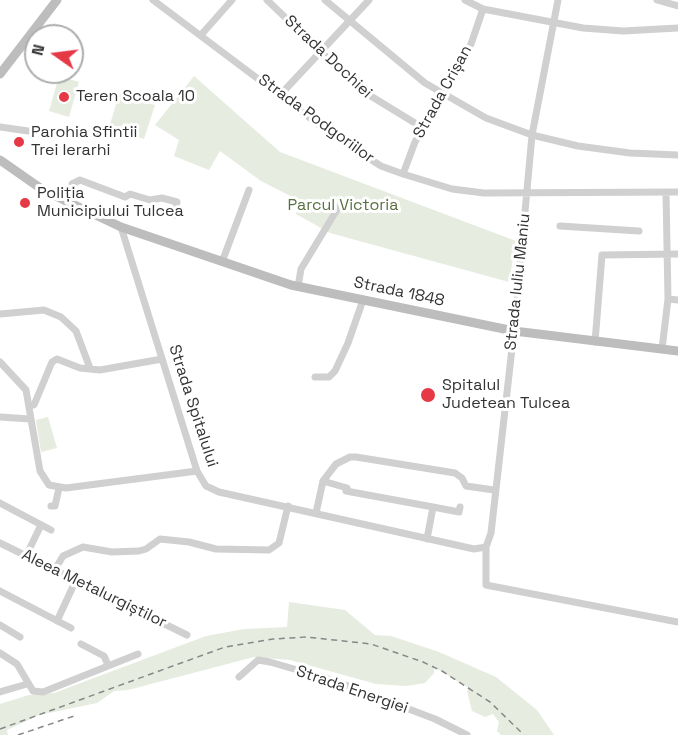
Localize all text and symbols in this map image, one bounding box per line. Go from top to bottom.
street label: Strada Dochiei [280,12,376,102]
north arrow [24,24,84,84]
text: N [27,42,49,58]
street label: Strada Crișan [410,42,476,142]
street label: Strada Podgoriilor [254,70,378,168]
place label: Teren Scoala 10 [76,87,195,107]
marker: Teren Scoala 10 [57,90,71,104]
place label: Parohia Sfintii Trei Ierarhi [31,123,138,161]
marker: Parohia Sfintii Trei Ierarhi [12,135,26,149]
place label: Poliția Municipiului Tulcea [37,184,184,222]
marker: Poliția Municipiului Tulcea [18,196,32,210]
park label: Parcul Victoria [288,196,398,216]
street label: Strada Iuliu Maniu [501,213,535,351]
street label: Strada 1848 [352,273,446,311]
street label: Strada Spitalului [164,342,222,470]
place label: Spitalul Judetean Tulcea [442,376,570,414]
marker: Spitalul Judetean Tulcea [419,386,437,404]
street label: Aleea Metalurgiștilor [18,546,170,632]
street label: Strada Energiei [293,662,411,718]

